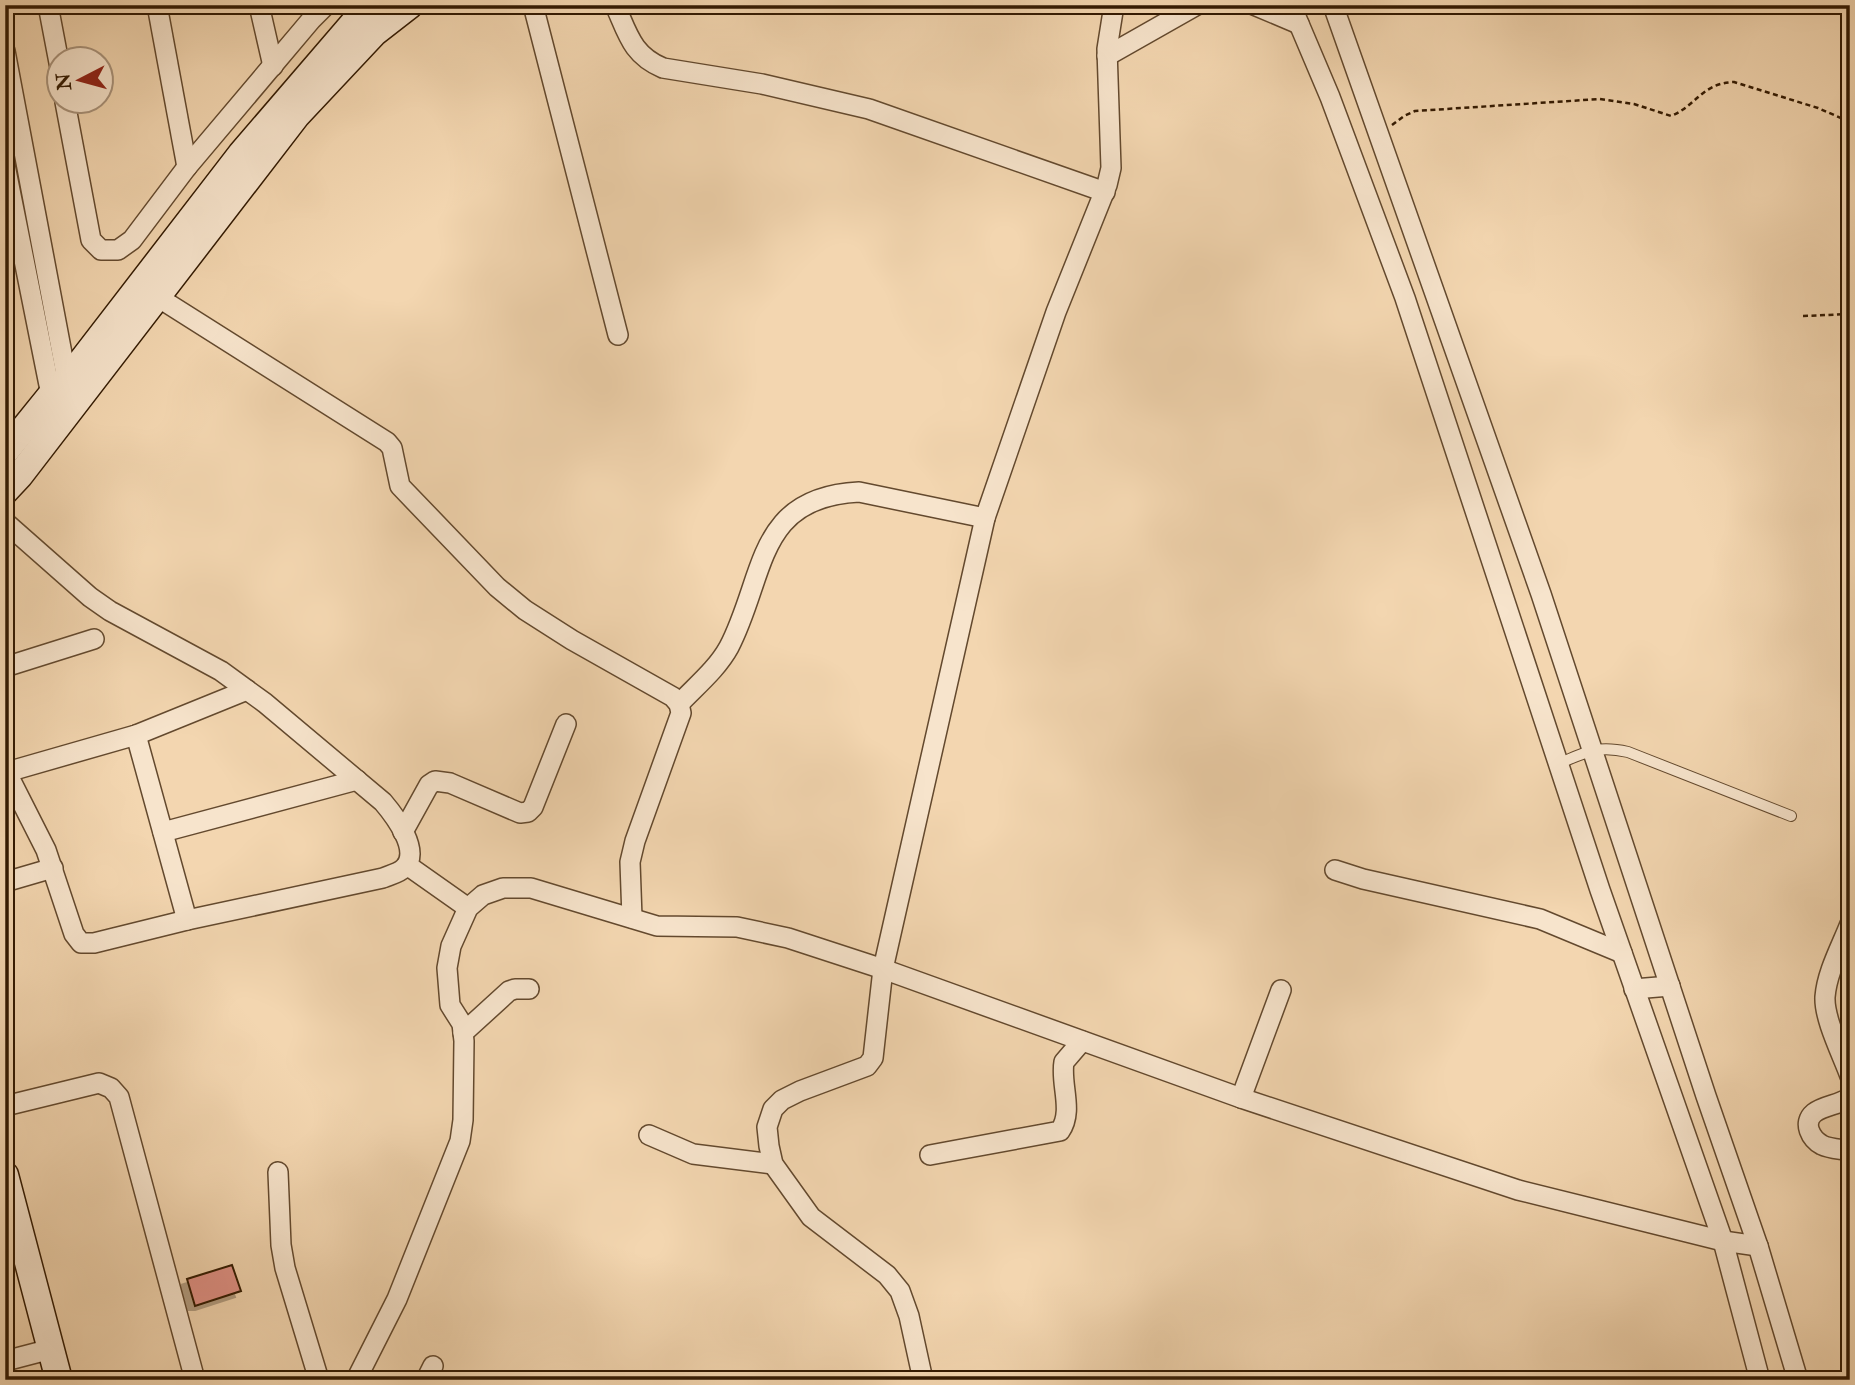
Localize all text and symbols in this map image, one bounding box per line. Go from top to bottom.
north arrow [46,46,116,116]
text: N [51,71,77,92]

